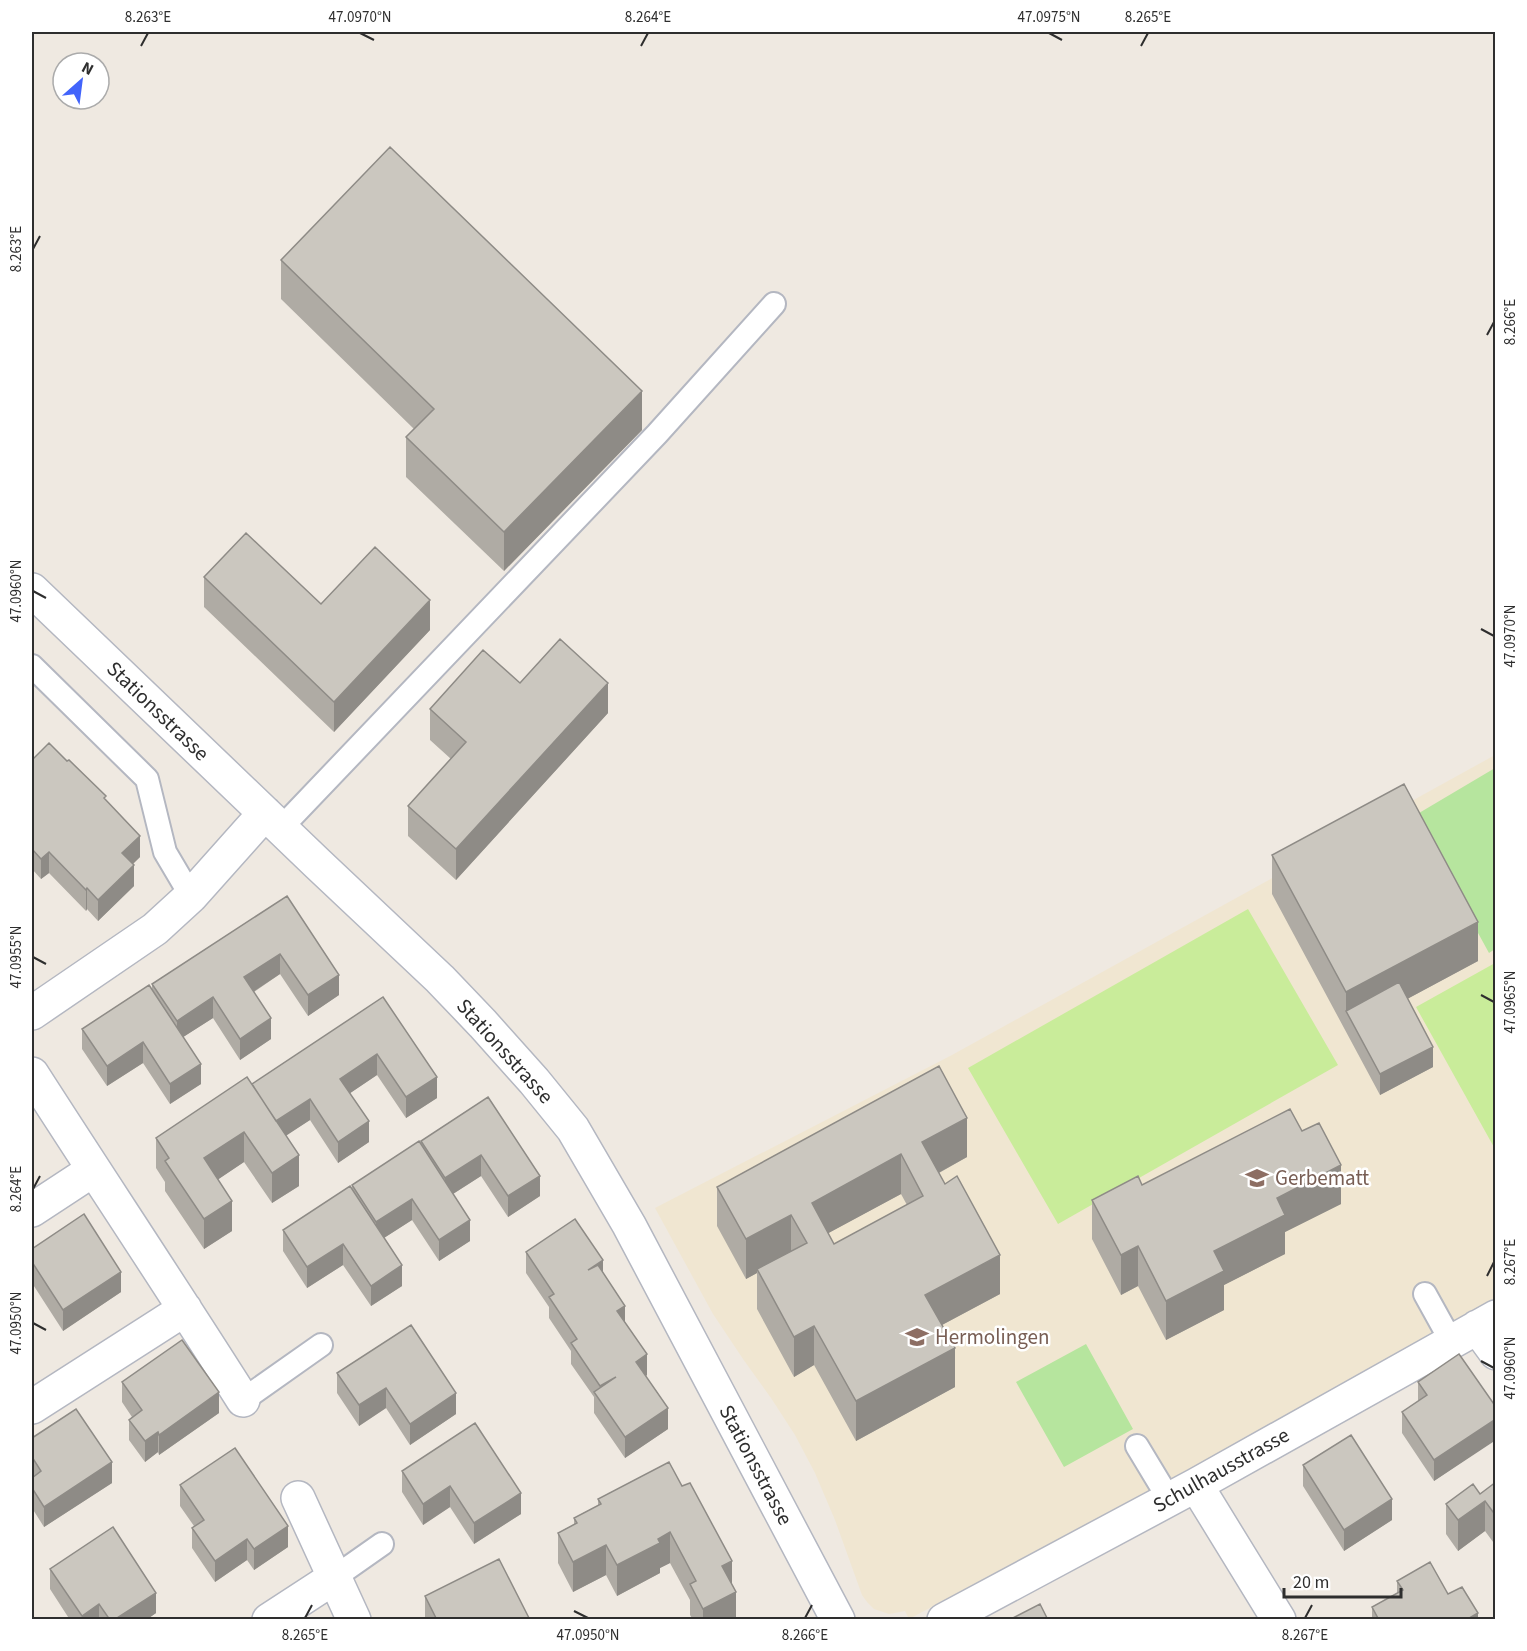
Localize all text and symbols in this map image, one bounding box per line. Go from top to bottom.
text: 8.263°E [125,7,171,28]
text: 47.0970°N [328,7,392,28]
text: 8.264°E [625,7,671,28]
text: 47.0975°N [1017,7,1081,28]
text: 8.265°E [1125,7,1171,28]
north arrow [51,51,111,111]
text: N [78,56,97,81]
text: 8.263°E [6,226,27,272]
text: 8.266°E [1500,299,1521,345]
text: 47.0960°N [6,559,27,623]
text: 47.0970°N [1500,604,1521,668]
street label: Stationsstrasse [100,654,216,768]
text: 47.0955°N [6,925,27,989]
text: 47.0965°N [1500,970,1521,1034]
street label: Stationsstrasse [450,992,560,1110]
place label: Gerbematt [1275,1163,1369,1193]
school or university icon: Gerbematt [1244,1165,1270,1191]
text: 8.264°E [6,1166,27,1212]
text: 8.267°E [1500,1239,1521,1285]
text: 47.0950°N [6,1291,27,1355]
place label: Hermolingen [935,1322,1049,1352]
school or university icon: Hermolingen [904,1324,930,1350]
text: 47.0960°N [1500,1336,1521,1400]
street label: Stationsstrasse [712,1399,800,1531]
street label: Schulhausstrasse [1147,1420,1295,1520]
scale bar [1284,1561,1401,1599]
text: 20 m [1293,1570,1329,1595]
text: 8.265°E [282,1625,328,1646]
text: 47.0950°N [556,1625,620,1646]
text: 8.266°E [782,1625,828,1646]
text: 8.267°E [1282,1625,1328,1646]

